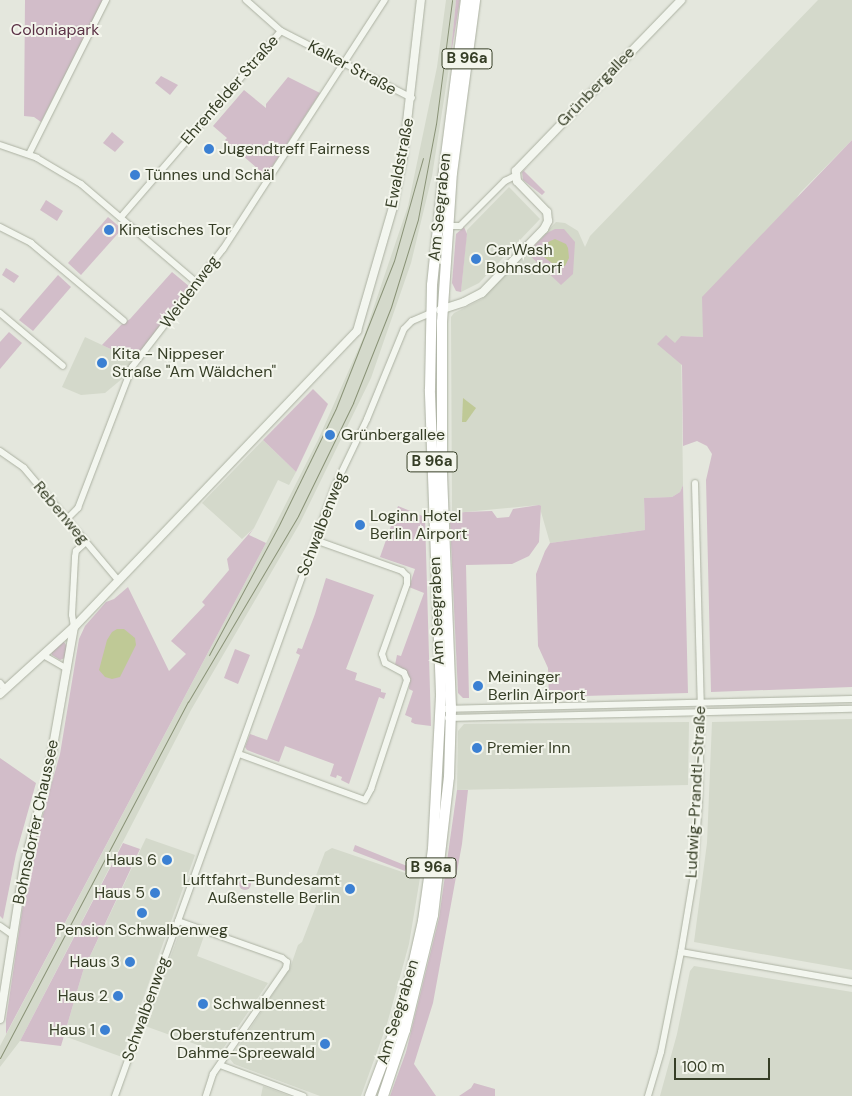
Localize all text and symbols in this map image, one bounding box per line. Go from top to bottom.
park label: Coloniapark [11,20,99,40]
street label: Ehrenfelder Straße [177,31,283,149]
street label: Kalker Straße [304,37,400,99]
street label: Grünbergallee [553,43,639,131]
road number: B 96a [441,46,493,72]
street label: Ewaldstraße [382,116,418,210]
place label: Jugendtreff Fairness [219,139,370,159]
marker: Jugendtreff Fairness [203,143,215,155]
street label: Am Seegraben [425,152,455,262]
place label: Tünnes und Schäl [145,165,275,185]
marker: Tünnes und Schäl [129,169,141,181]
place label: Kinetisches Tor [119,220,231,240]
marker: Kinetisches Tor [103,224,115,236]
place label: CarWash Bohnsdorf [486,240,562,278]
street label: Weidenweg [157,252,223,332]
marker: CarWash Bohnsdorf [470,253,482,265]
place label: Kita - Nippeser Straße "Am Wäldchen" [112,344,276,382]
marker: Kita - Nippeser Straße "Am Wäldchen" [96,357,108,369]
place label: Grünbergallee [341,425,445,445]
marker: Grünbergallee [323,428,337,442]
road number: B 96a [406,450,458,474]
street label: Schwalbenweg [293,469,351,579]
street label: Rebenweg [29,478,93,548]
place label: Loginn Hotel Berlin Airport [370,506,468,544]
marker: Loginn Hotel Berlin Airport [354,519,366,531]
street label: Am Seegraben [426,557,448,665]
place label: Meininger Berlin Airport [488,667,586,705]
marker: Meininger Berlin Airport [472,680,484,692]
street label: Ludwig-Prandtl-Straße [682,705,710,879]
street label: Bohnsdorfer Chaussee [9,738,63,906]
place label: Premier Inn [487,738,570,758]
marker: Premier Inn [471,742,483,754]
place label: Haus 6 [106,850,157,870]
marker: Haus 6 [161,854,173,866]
road number: B 96a [405,856,457,880]
place label: Luftfahrt-Bundesamt Außenstelle Berlin [182,870,340,908]
place label: Haus 5 [94,883,145,903]
marker: Luftfahrt-Bundesamt Außenstelle Berlin [344,883,356,895]
marker: Haus 5 [149,887,161,899]
marker: Pension Schwalbenweg [136,907,148,919]
place label: Pension Schwalbenweg [56,920,228,940]
place label: Haus 3 [69,952,120,972]
street label: Schwalbenweg [118,954,174,1064]
marker: Haus 3 [124,956,136,968]
street label: Am Seegraben [373,957,423,1067]
place label: Haus 2 [58,986,108,1006]
marker: Haus 2 [112,990,124,1002]
place label: Schwalbennest [213,994,325,1014]
marker: Schwalbennest [197,998,209,1010]
place label: Haus 1 [49,1020,95,1040]
marker: Haus 1 [99,1024,111,1036]
place label: Oberstufenzentrum Dahme-Spreewald [170,1025,315,1063]
marker: Oberstufenzentrum Dahme-Spreewald [319,1038,331,1050]
scale bar [677,1048,773,1080]
text: 100 m [682,1057,725,1077]

